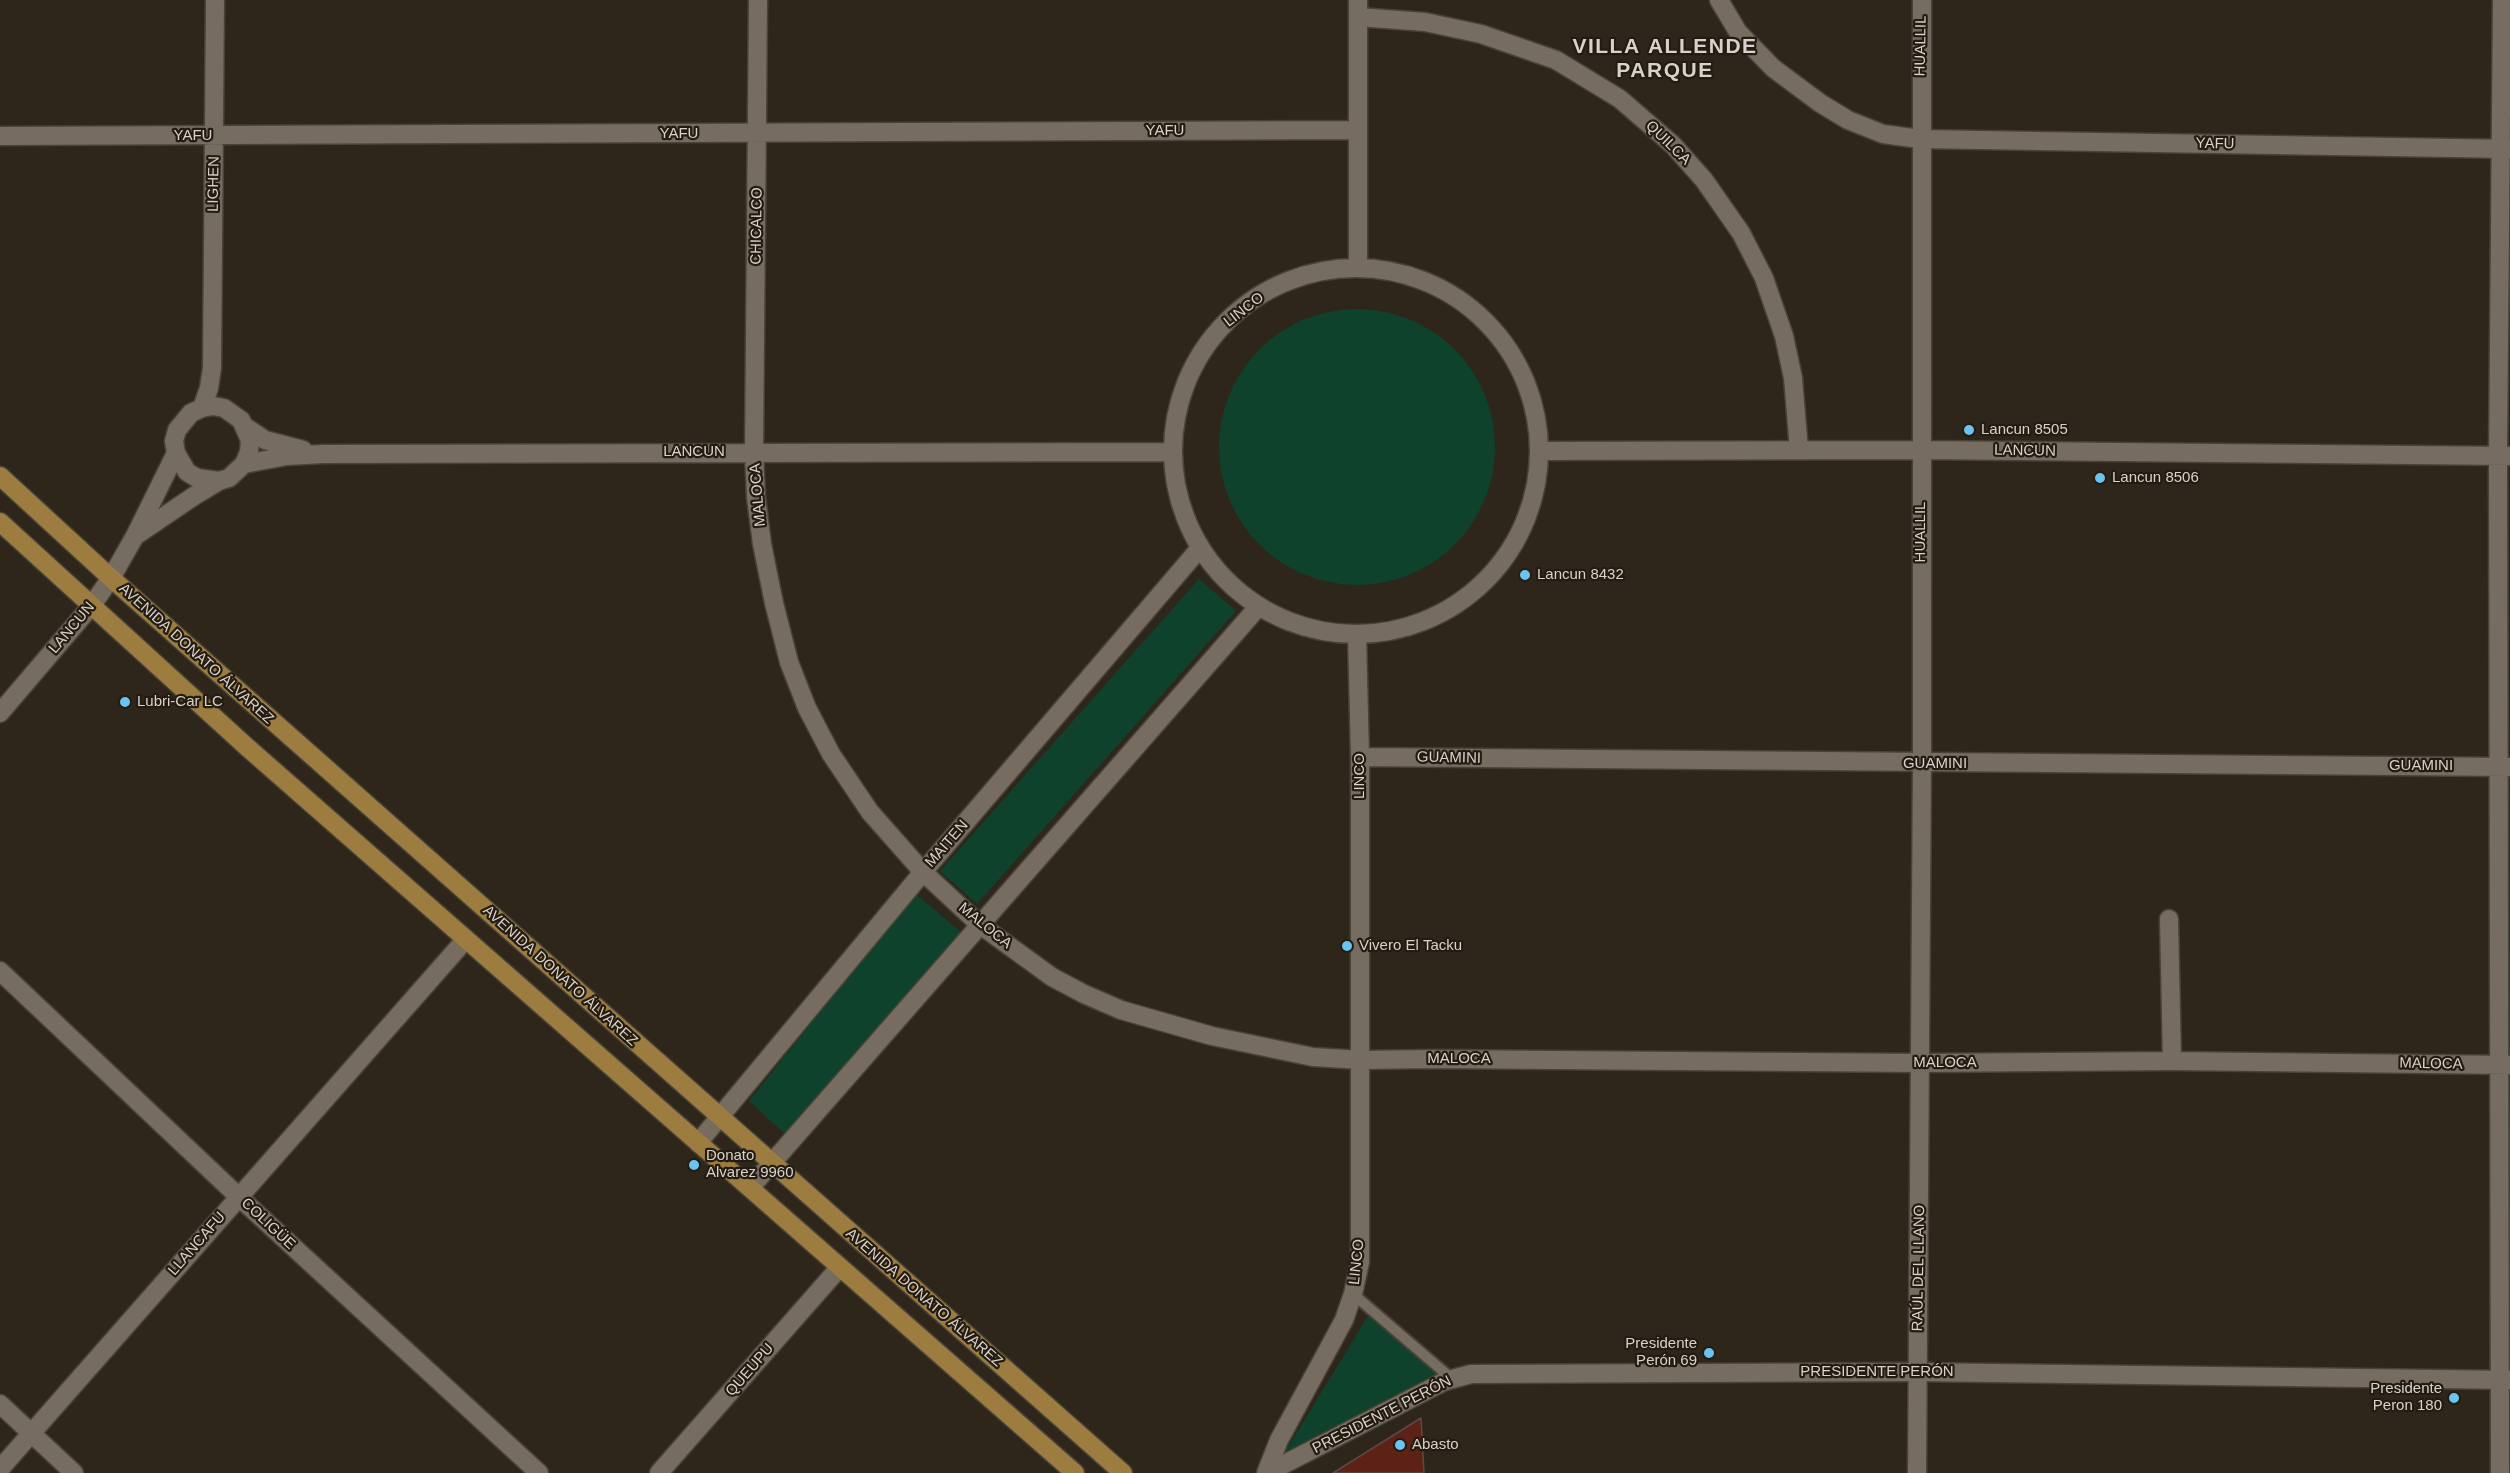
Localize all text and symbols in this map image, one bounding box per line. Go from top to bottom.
street label: HUALLIL [1911,15,1931,77]
district label: VILLA ALLENDE PARQUE [1572,34,1758,84]
street label: QUILCA [1642,117,1694,169]
street label: YAFU [1146,122,1184,140]
street label: YAFU [660,125,698,143]
street label: YAFU [174,127,212,145]
street label: YAFU [2195,135,2235,153]
street label: LIGHEN [205,156,223,212]
street label: CHICALCO [747,187,767,265]
street label: LINCO [1220,289,1268,331]
place label: Lancun 8505 [1981,421,2068,439]
marker: Lancun 8505 [1962,423,1976,437]
street label: LANCUN [1994,441,2056,461]
street label: LANCUN [663,443,725,461]
street label: MALOCA [746,463,770,527]
place label: Lancun 8506 [2112,469,2199,487]
marker: Lancun 8506 [2093,471,2107,485]
street label: HUALLIL [1912,502,1930,562]
place label: Lancun 8432 [1537,566,1624,584]
marker: Lancun 8432 [1518,568,1532,582]
street label: AVENIDA DONATO ÁLVAREZ [115,580,277,728]
street label: LANCUN [45,599,99,657]
place label: Lubri-Car LC [137,693,223,711]
marker: Lubri-Car LC [118,695,132,709]
street label: GUAMINI [1417,748,1481,768]
street label: LINCO [1351,753,1369,799]
street label: GUAMINI [1903,755,1967,773]
street label: GUAMINI [2389,757,2453,775]
street label: MAITEN [922,817,972,871]
street label: MALOCA [955,899,1015,953]
street label: AVENIDA DONATO ÁLVAREZ [479,902,641,1050]
place label: Vivero El Tacku [1359,937,1462,955]
marker: Vivero El Tacku [1340,939,1354,953]
street label: MALOCA [1427,1050,1491,1068]
street label: MALOCA [1913,1054,1977,1072]
street label: MALOCA [2399,1054,2463,1074]
place label: Donato Alvarez 9960 [706,1147,794,1182]
marker: Donato Alvarez 9960 [687,1158,701,1172]
street label: COLIGÜE [237,1194,299,1254]
street label: RAÚL DEL LLANO [1909,1204,1929,1332]
street label: LLANCAFU [165,1209,229,1279]
street label: AVENIDA DONATO ÁLVAREZ [842,1225,1006,1371]
street label: LINCO [1346,1238,1368,1286]
place label: Presidente Perón 69 [1625,1335,1697,1370]
street label: QUEUPU [722,1340,778,1400]
marker: Presidente Perón 69 [1702,1346,1716,1360]
street label: PRESIDENTE PERÓN [1800,1363,1954,1381]
street label: PRESIDENTE PERÓN [1310,1372,1454,1458]
place label: Presidente Peron 180 [2370,1380,2442,1415]
marker: Presidente Peron 180 [2447,1391,2461,1405]
place label: Abasto [1412,1436,1459,1454]
marker: Abasto [1393,1438,1407,1452]

